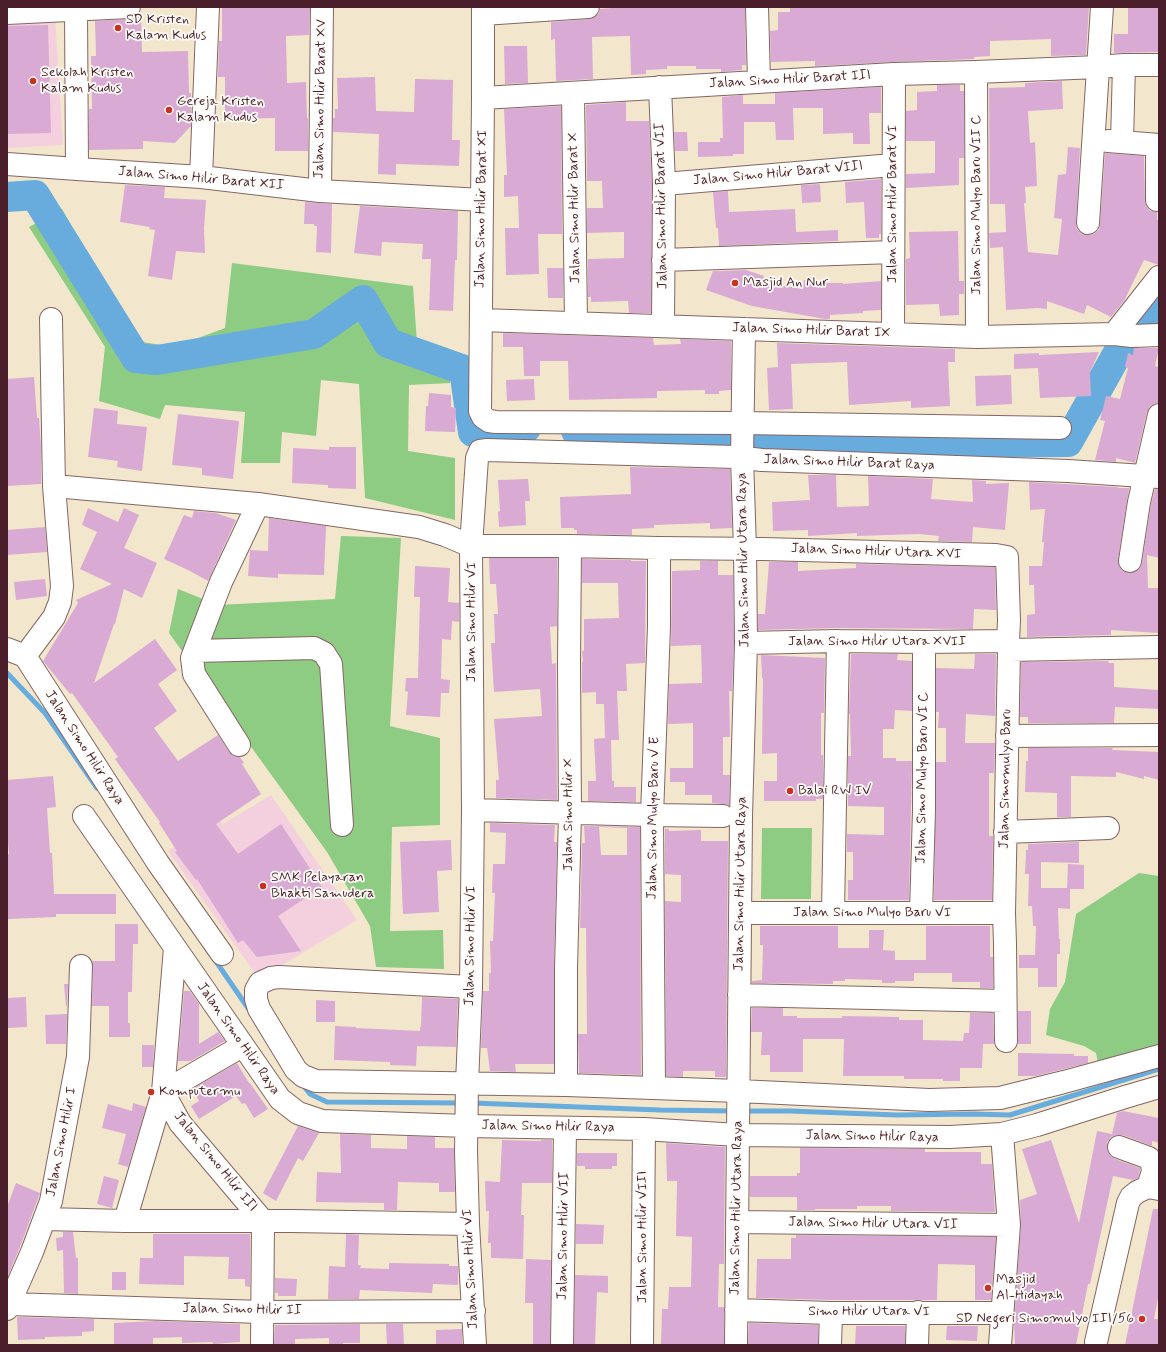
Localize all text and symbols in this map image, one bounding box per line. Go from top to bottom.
place label: SD Kristen Kalam Kudus [126,12,206,44]
street label: Jalan Simo Hilir Barat XV [311,19,331,179]
marker: SD Kristen Kalam Kudus [113,23,123,33]
place label: Sekolah Kristen Kalam Kudus [41,65,133,98]
street label: Jalan Simo Hilir Barat III [709,67,871,93]
marker: Sekolah Kristen Kalam Kudus [28,76,38,86]
place label: Gereja Kristen Kalam Kudus [177,94,264,126]
marker: Gereja Kristen Kalam Kudus [164,105,174,115]
street label: Jalan Simo Mulyo Baru VII C [969,115,985,295]
street label: Jalan Simo Hilir Barat VII [652,123,672,289]
street label: Jalan Simo Hilir Barat VI [885,125,901,283]
street label: Jalan Simo Hilir Barat XI [472,130,492,288]
street label: Jalan Simo Hilir Barat X [565,132,585,284]
street label: Jalan Simo Hilir Barat VIII [692,158,864,190]
street label: Jalan Simo Hilir Barat XII [117,163,285,195]
place label: Masjid An Nur [743,275,828,291]
marker: Masjid An Nur [730,278,740,288]
street label: Jalan Simo Hilir Barat IX [732,320,890,342]
street label: Jalan Simo Hilir Barat Raya [763,452,935,474]
street label: Jalan Simo Hilir Utara Raya [734,472,754,648]
street label: Jalan Simo Hilir Utara XVI [791,541,961,563]
street label: Jalan Simo Hilir VI [464,562,480,682]
street label: Jalan Simo Hilir Utara XVII [788,634,966,650]
street label: Jalan Simo Hilir Raya [41,687,127,809]
street label: Jalan Simo Mulyo Baru VI C [913,692,933,864]
street label: Jalan Simomulyo Baru [996,709,1016,849]
street label: Jalan Simo Mulyo Baru V E [644,736,664,900]
street label: Jalan Simo Hilir X [561,758,577,872]
place label: Balai RW IV [798,783,871,799]
marker: Balai RW IV [785,786,795,796]
street label: Jalan Simo Hilir Utara Raya [731,796,751,972]
place label: SMK Pelayaran Bhakti Samudera [271,870,374,902]
marker: SMK Pelayaran Bhakti Samudera [258,881,268,891]
street label: Jalan Simo Hilir VI [462,886,480,1006]
street label: Jalan Simo Mulyo Baru VI [793,905,951,921]
street label: Jalan Simo Hilir Raya [193,979,283,1099]
place label: Komputermu [159,1084,240,1100]
street label: Jalan Simo Hilir I [43,1086,81,1198]
marker: Komputermu [146,1087,156,1097]
street label: Jalan Simo Hilir III [169,1109,261,1215]
street label: Jalan Simo Hilir Raya [481,1117,615,1137]
street label: Jalan Simo Hilir Utara Raya [727,1120,747,1296]
street label: Jalan Simo Hilir Raya [805,1127,939,1147]
street label: Jalan Simo Hilir VIII [635,1171,651,1303]
street label: Jalan Simo Hilir VII [554,1172,574,1300]
street label: Jalan Simo Hilir VI [459,1208,483,1330]
street label: Jalan Simo Hilir Utara VII [788,1214,958,1234]
place label: Masjid Al-Hidayah [996,1272,1063,1304]
marker: Masjid Al-Hidayah [983,1283,993,1293]
street label: Jalan Simo Hilir II [182,1301,302,1319]
street label: Simo Hilir Utara VI [808,1304,930,1320]
place label: SD Negeri Simomulyo III/56 [956,1311,1134,1327]
marker: SD Negeri Simomulyo III/56 [1137,1314,1147,1324]

